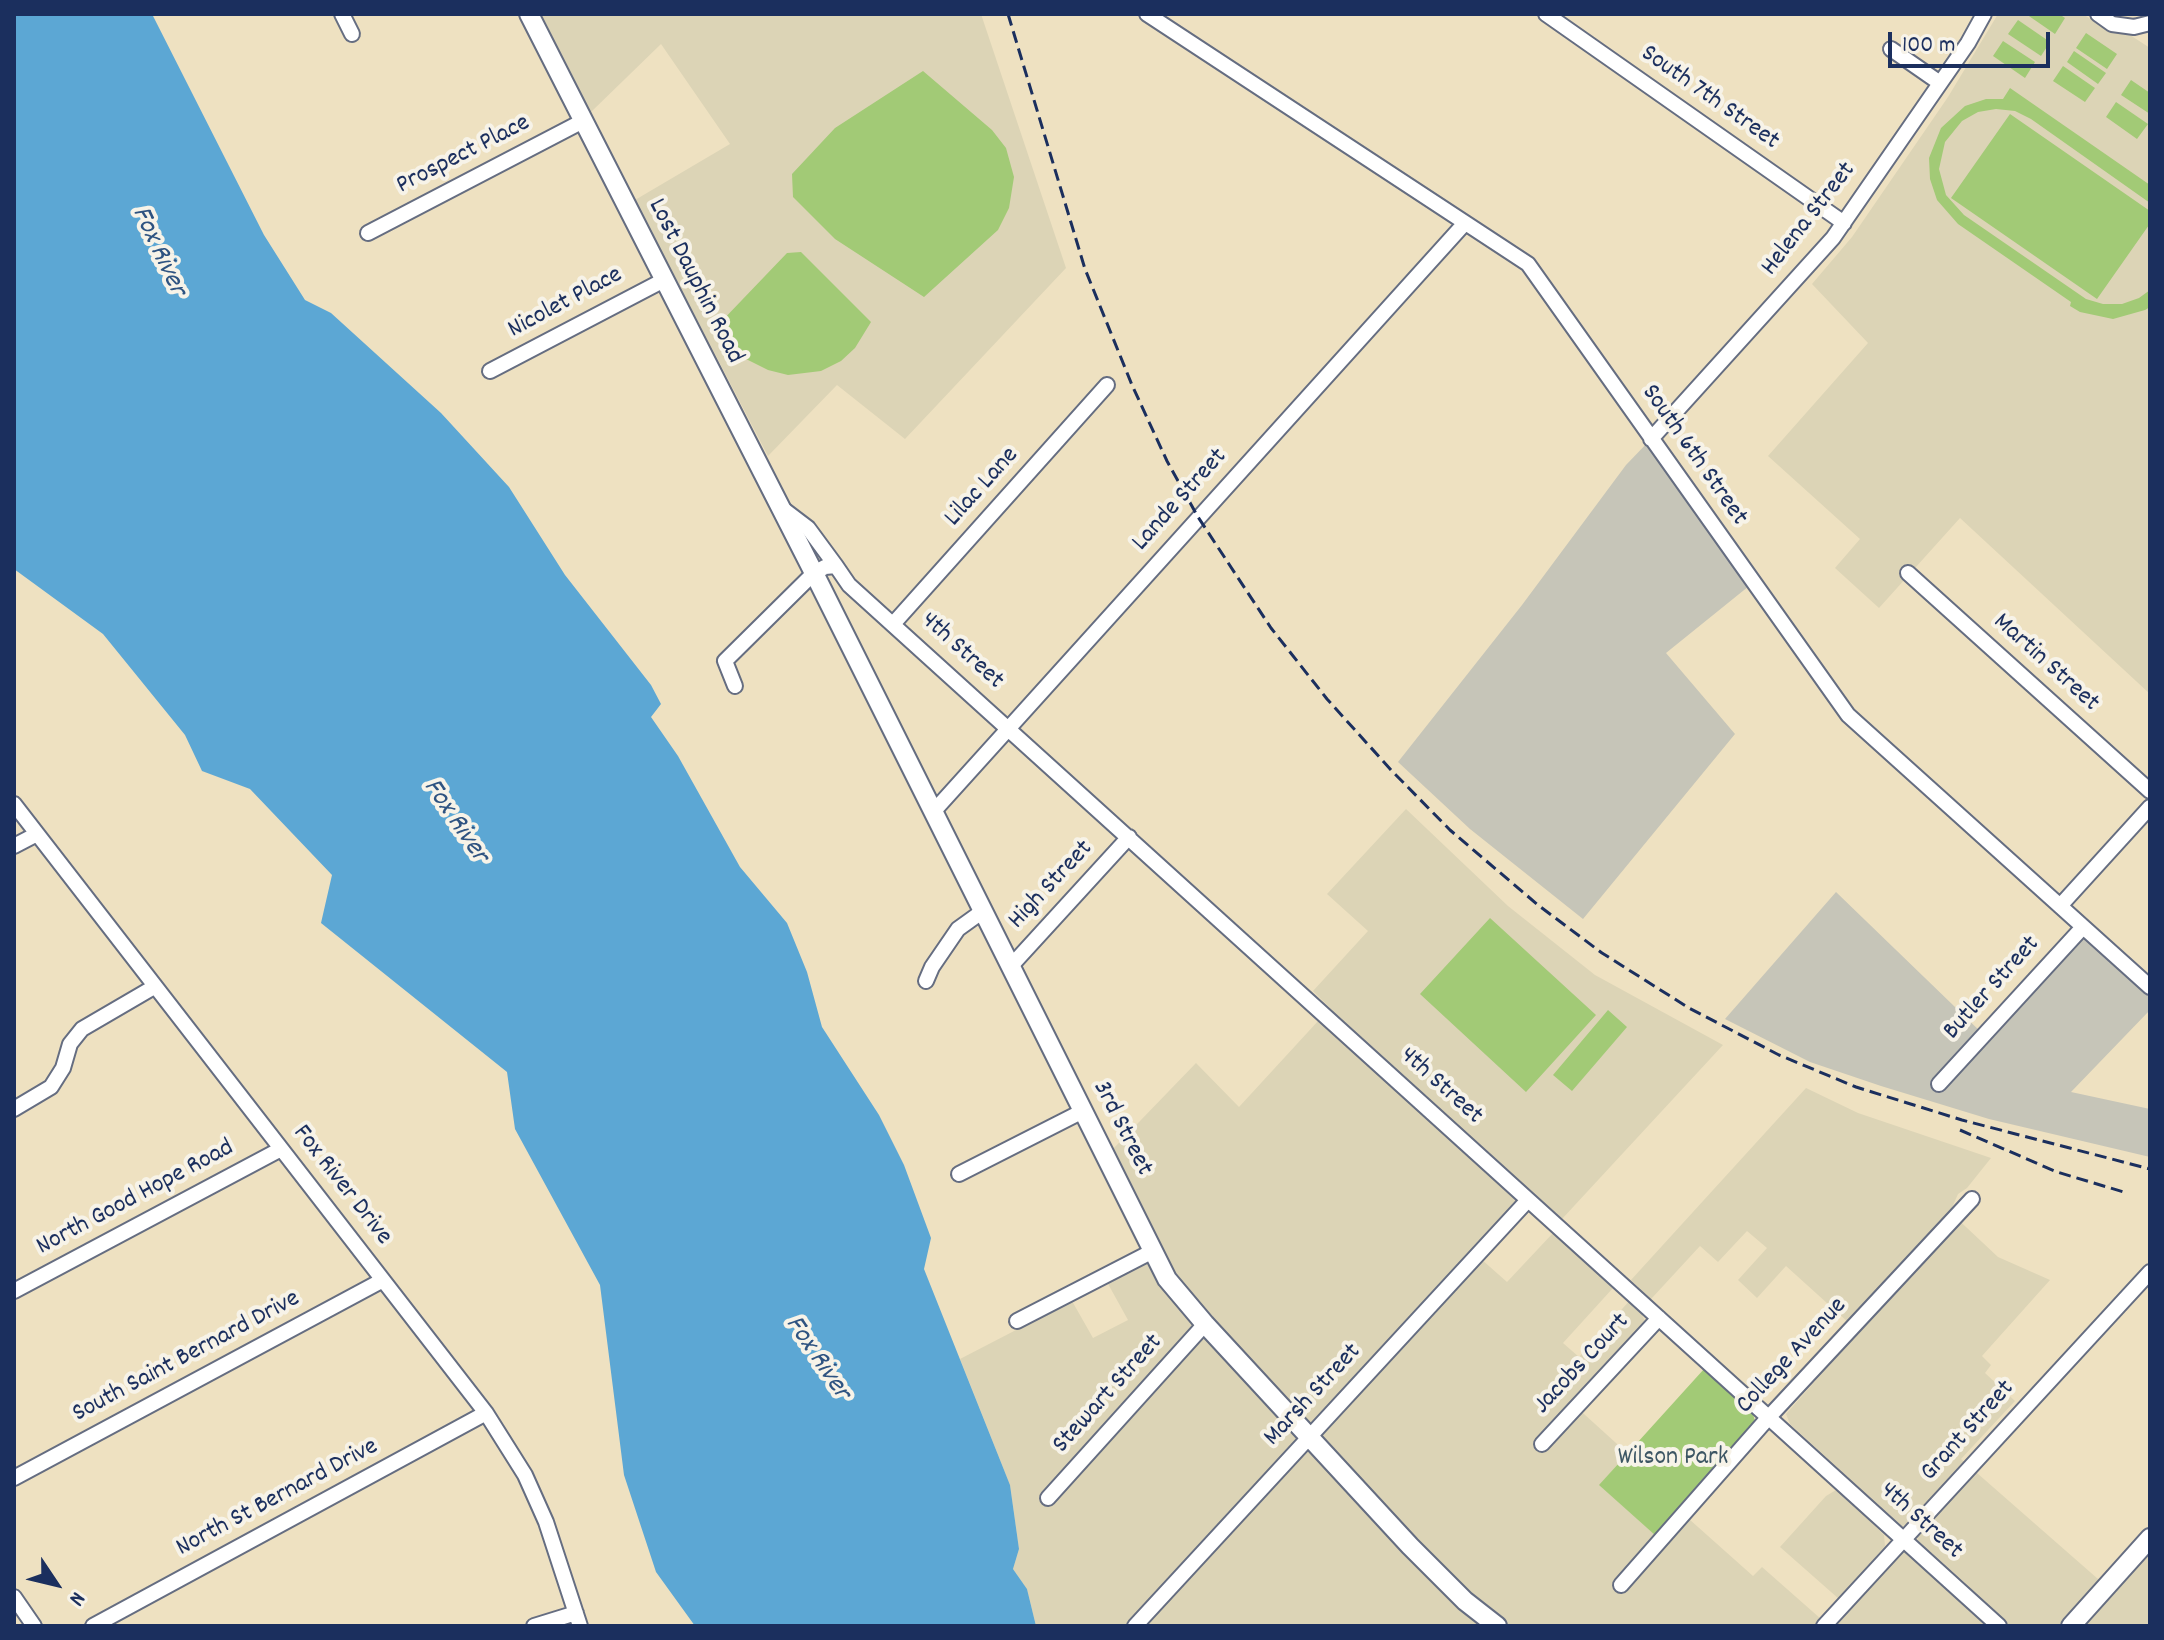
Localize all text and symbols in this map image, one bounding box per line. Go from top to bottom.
scale bar [1892,16,2054,66]
text: 100 m [1902,29,1955,63]
street label: South 7th Street [1634,40,1784,158]
street label: Prospect Place [392,109,536,203]
street label: Helena Street [1756,157,1864,283]
street label: Lost Dauphin Road [639,194,749,370]
water label: Fox River [122,202,192,302]
street label: Nicolet Place [504,261,628,347]
street label: South 6th Street [1633,379,1753,533]
street label: Lilac Lane [939,442,1027,534]
street label: Lande Street [1127,443,1235,559]
street label: 4th Street [913,606,1009,698]
street label: Martin Street [1985,608,2105,720]
water label: Fox River [414,773,494,871]
street label: High Street [1003,835,1101,937]
street label: Butler Street [1938,930,2048,1048]
street label: 4th Street [1392,1041,1488,1133]
street label: 3rd Street [1084,1076,1158,1182]
street label: Fox River Drive [284,1120,398,1252]
street label: North Good Hope Road [32,1134,240,1264]
street label: South Saint Bernard Drive [68,1285,306,1431]
street label: College Avenue [1731,1292,1855,1422]
street label: Jacobs Court [1528,1308,1638,1422]
water label: Fox River [776,1310,856,1408]
street label: Stewart Street [1047,1329,1171,1461]
street label: Marsh Street [1259,1338,1369,1454]
street label: Grant Street [1915,1375,2023,1489]
street label: North St Bernard Drive [172,1433,384,1565]
park label: Wilson Park [1618,1443,1728,1475]
street label: 4th Street [1872,1476,1968,1568]
north arrow [16,1544,96,1624]
text: N [60,1585,92,1611]

